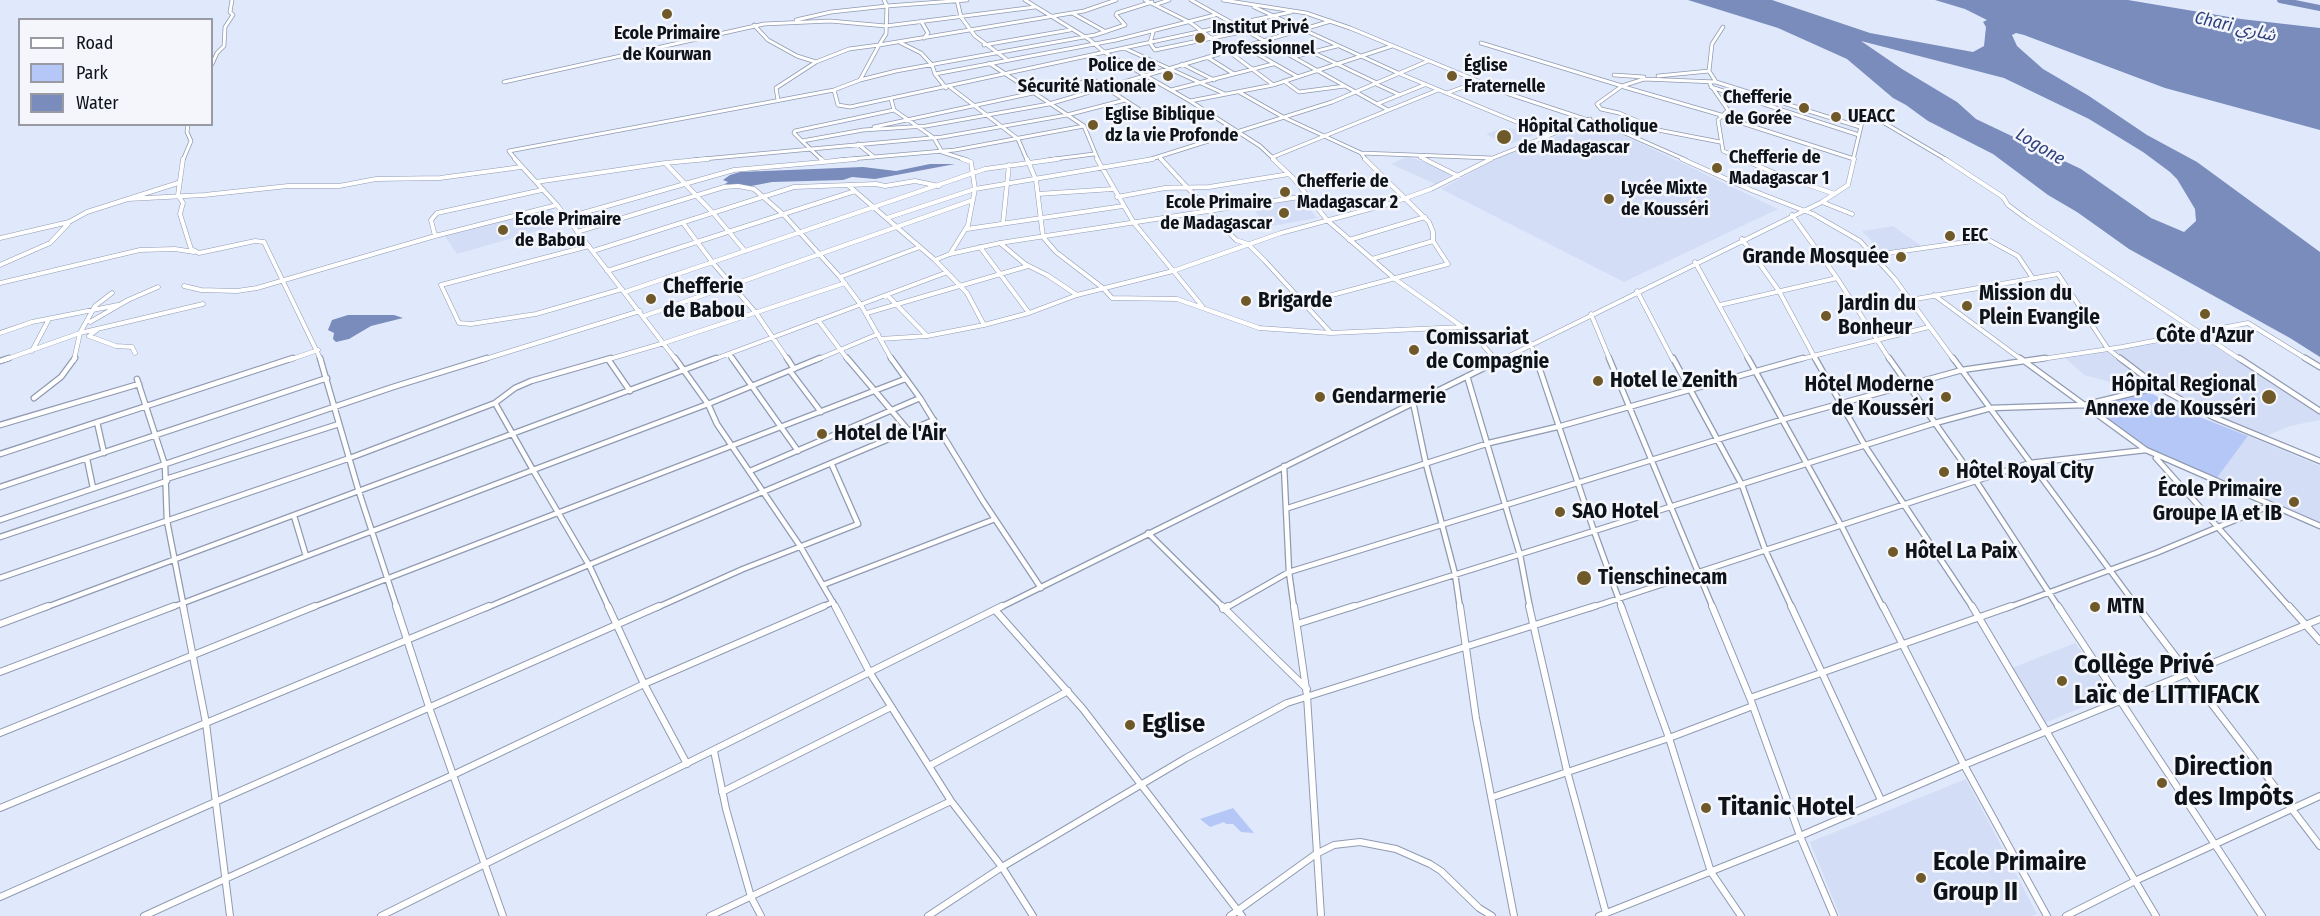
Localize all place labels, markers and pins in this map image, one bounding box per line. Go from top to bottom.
marker: Ecole Primaire de Kourwan [660,7,674,21]
place label: Institut Privé Professionnel [1212,17,1315,60]
place label: Ecole Primaire de Kourwan [614,23,720,66]
marker: Institut Privé Professionnel [1193,31,1207,45]
place label: Police de Sécurité Nationale [1018,55,1156,98]
place label: Église Fraternelle [1464,55,1545,98]
marker: Police de Sécurité Nationale [1161,69,1175,83]
marker: Église Fraternelle [1445,69,1459,83]
place label: Chefferie de Gorée [1723,87,1792,130]
marker: Chefferie de Gorée [1797,101,1811,115]
place label: Eglise Biblique dz la vie Profonde [1105,104,1238,146]
place label: UEACC [1848,106,1895,128]
marker: UEACC [1829,110,1843,124]
place label: Hôpital Catholique de Madagascar [1518,116,1658,158]
marker: Eglise Biblique dz la vie Profonde [1086,118,1100,132]
marker: Hôpital Catholique de Madagascar [1495,128,1513,146]
place label: Chefferie de Madagascar 1 [1729,147,1829,190]
marker: Chefferie de Madagascar 1 [1710,161,1724,175]
place label: Chefferie de Madagascar 2 [1297,171,1398,213]
place label: Lycée Mixte de Kousséri [1621,178,1709,220]
marker: Chefferie de Madagascar 2 [1278,185,1292,199]
place label: Ecole Primaire de Madagascar [1160,192,1272,234]
marker: Lycée Mixte de Kousséri [1602,192,1616,206]
marker: Ecole Primaire de Madagascar [1277,206,1291,220]
place label: Ecole Primaire de Babou [515,209,621,252]
marker: Ecole Primaire de Babou [496,223,510,237]
place label: EEC [1962,225,1988,247]
marker: EEC [1943,229,1957,243]
place label: Grande Mosquée [1742,244,1889,270]
marker: Grande Mosquée [1894,250,1908,264]
place label: Chefferie de Babou [663,274,745,324]
place label: Mission du Plein Evangile [1979,281,2100,331]
place label: Brigarde [1258,288,1332,314]
place label: Jardin du Bonheur [1838,291,1916,341]
marker: Chefferie de Babou [644,292,658,306]
marker: Brigarde [1239,294,1253,308]
marker: Mission du Plein Evangile [1960,299,1974,313]
marker: Côte d'Azur [2198,307,2212,321]
marker: Jardin du Bonheur [1819,309,1833,323]
place label: Côte d'Azur [2156,323,2254,349]
place label: Comissariat de Compagnie [1426,325,1549,375]
marker: Comissariat de Compagnie [1407,343,1421,357]
place label: Hotel le Zenith [1610,368,1738,394]
place label: Hôtel Moderne de Kousséri [1805,372,1934,422]
place label: Hôpital Regional Annexe de Kousséri [2085,372,2256,422]
marker: Hotel le Zenith [1591,374,1605,388]
place label: Gendarmerie [1332,384,1446,410]
marker: Hôpital Regional Annexe de Kousséri [2260,388,2278,406]
marker: Gendarmerie [1313,390,1327,404]
marker: Hôtel Moderne de Kousséri [1939,390,1953,404]
place label: Hotel de l'Air [834,421,946,447]
marker: Hotel de l'Air [815,427,829,441]
place label: Hôtel Royal City [1956,459,2094,485]
marker: Hôtel Royal City [1937,465,1951,479]
place label: École Primaire Groupe IA et IB [2153,477,2282,527]
marker: École Primaire Groupe IA et IB [2287,495,2301,509]
place label: SAO Hotel [1572,499,1659,525]
marker: SAO Hotel [1553,505,1567,519]
place label: Hôtel La Paix [1905,539,2017,565]
marker: Hôtel La Paix [1886,545,1900,559]
place label: Tienschinecam [1598,565,1727,591]
marker: Tienschinecam [1575,569,1593,587]
place label: MTN [2107,594,2145,620]
marker: MTN [2088,600,2102,614]
place label: Collège Privé Laïc de LITTIFACK [2074,650,2259,712]
marker: Collège Privé Laïc de LITTIFACK [2055,674,2069,688]
place label: Eglise [1142,709,1205,741]
marker: Eglise [1123,718,1137,732]
place label: Direction des Impôts [2174,752,2294,814]
marker: Direction des Impôts [2155,776,2169,790]
place label: Titanic Hotel [1718,792,1855,824]
marker: Titanic Hotel [1699,801,1713,815]
place label: Ecole Primaire Group II [1933,847,2086,909]
marker: Ecole Primaire Group II [1914,871,1928,885]

